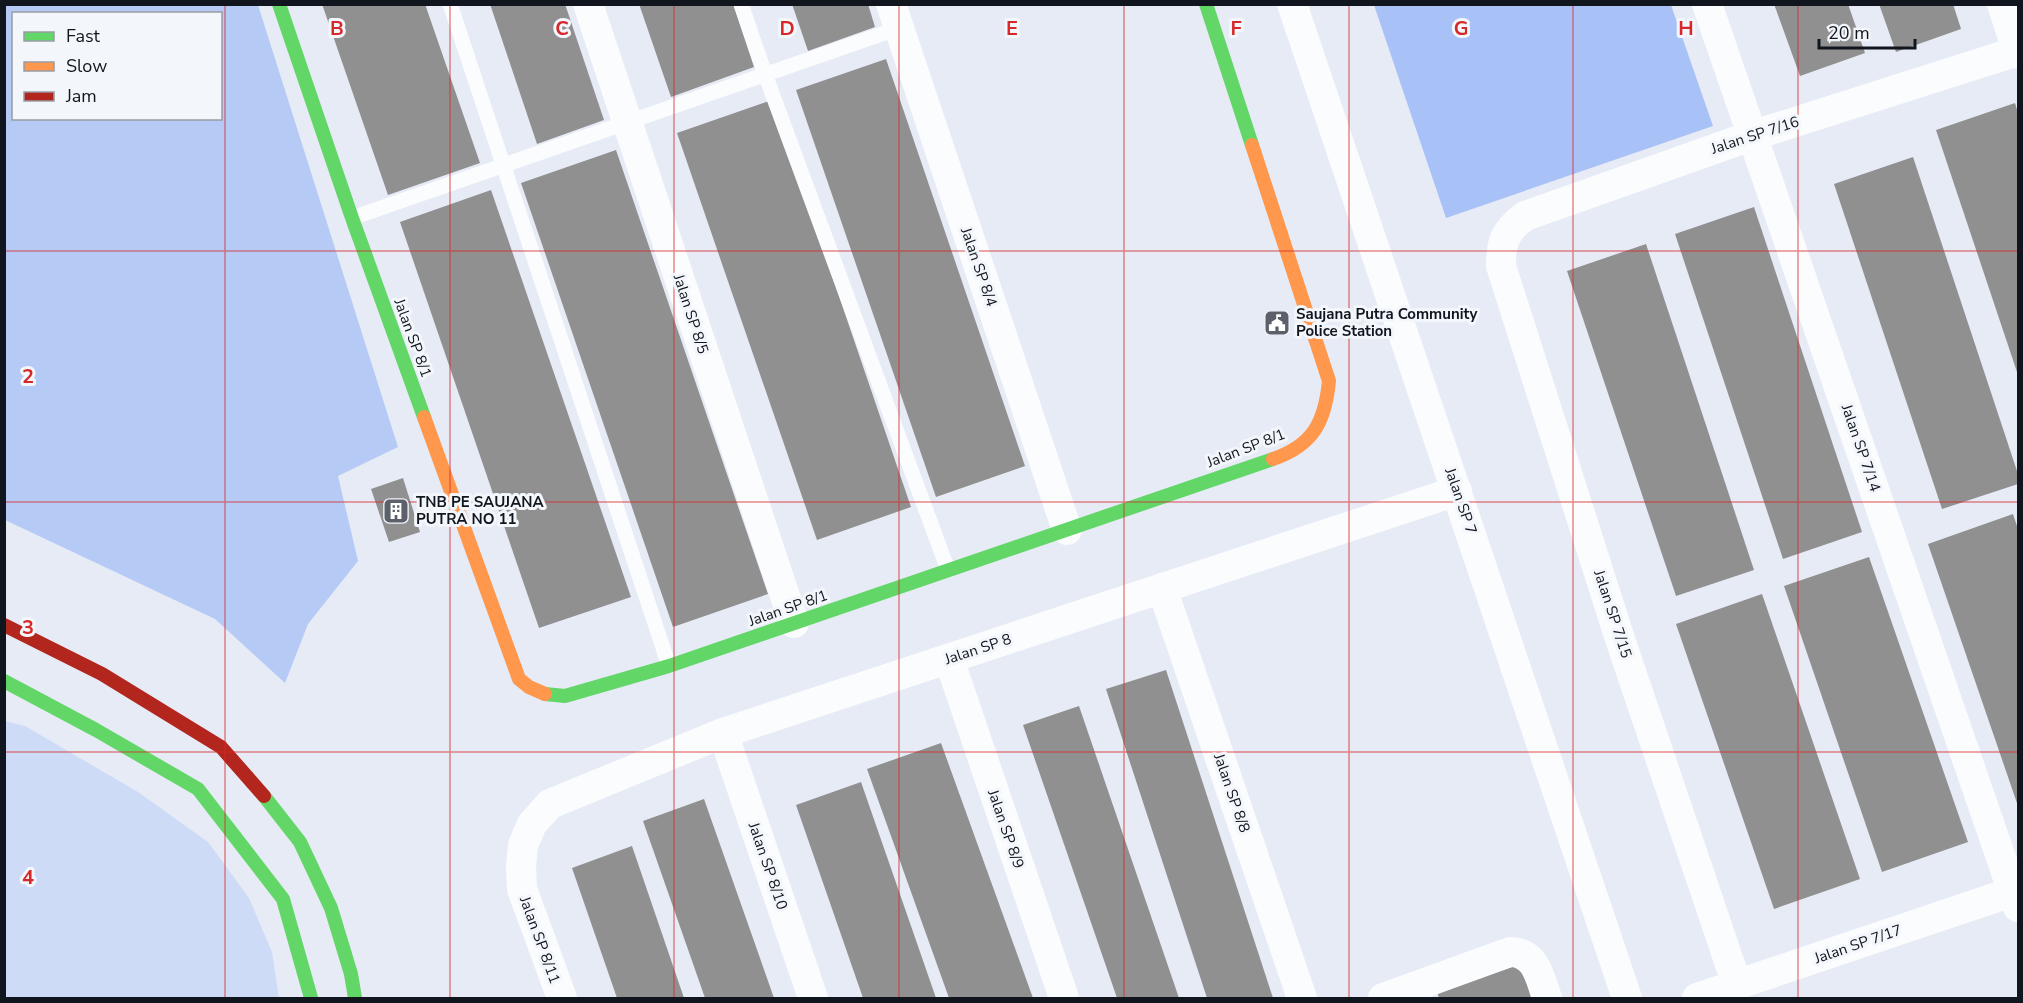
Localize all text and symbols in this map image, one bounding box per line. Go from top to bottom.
legend [12,12,222,120]
scale bar [1819,12,1915,50]
text: B [330,15,344,42]
text: C [555,15,569,42]
text: D [779,15,795,42]
text: E [1006,15,1018,42]
text: F [1230,15,1242,42]
text: G [1454,15,1468,42]
text: H [1678,15,1694,42]
text: 20 m [1828,21,1870,45]
text: Fast [66,24,101,48]
text: Slow [66,54,107,78]
text: Jam [65,84,97,108]
street label: Jalan SP 7/16 [1707,111,1802,159]
street label: Jalan SP 8/4 [956,224,1002,309]
street label: Jalan SP 8/5 [668,271,713,356]
street label: Jalan SP 8/1 [389,295,436,380]
place label: Saujana Putra Community Police Station [1296,304,1477,341]
public building icon: Saujana Putra Community Police Station [1262,308,1292,338]
text: 2 [22,363,34,390]
street label: Jalan SP 7/14 [1836,401,1885,494]
street label: Jalan SP 8/1 [1203,424,1288,472]
street label: Jalan SP 7 [1440,464,1482,537]
place label: TNB PE SAUJANA PUTRA NO 11 [416,492,545,529]
building icon: TNB PE SAUJANA PUTRA NO 11 [381,496,411,526]
street label: Jalan SP 7/15 [1589,566,1637,661]
street label: Jalan SP 8/1 [745,585,830,631]
text: 3 [22,614,34,641]
street label: Jalan SP 8 [941,629,1014,670]
street label: Jalan SP 8/8 [1209,750,1255,835]
street label: Jalan SP 8/9 [983,786,1029,871]
street label: Jalan SP 8/10 [743,819,792,912]
text: 4 [22,864,34,891]
street label: Jalan SP 8/11 [515,893,565,986]
street label: Jalan SP 7/17 [1811,920,1904,969]

